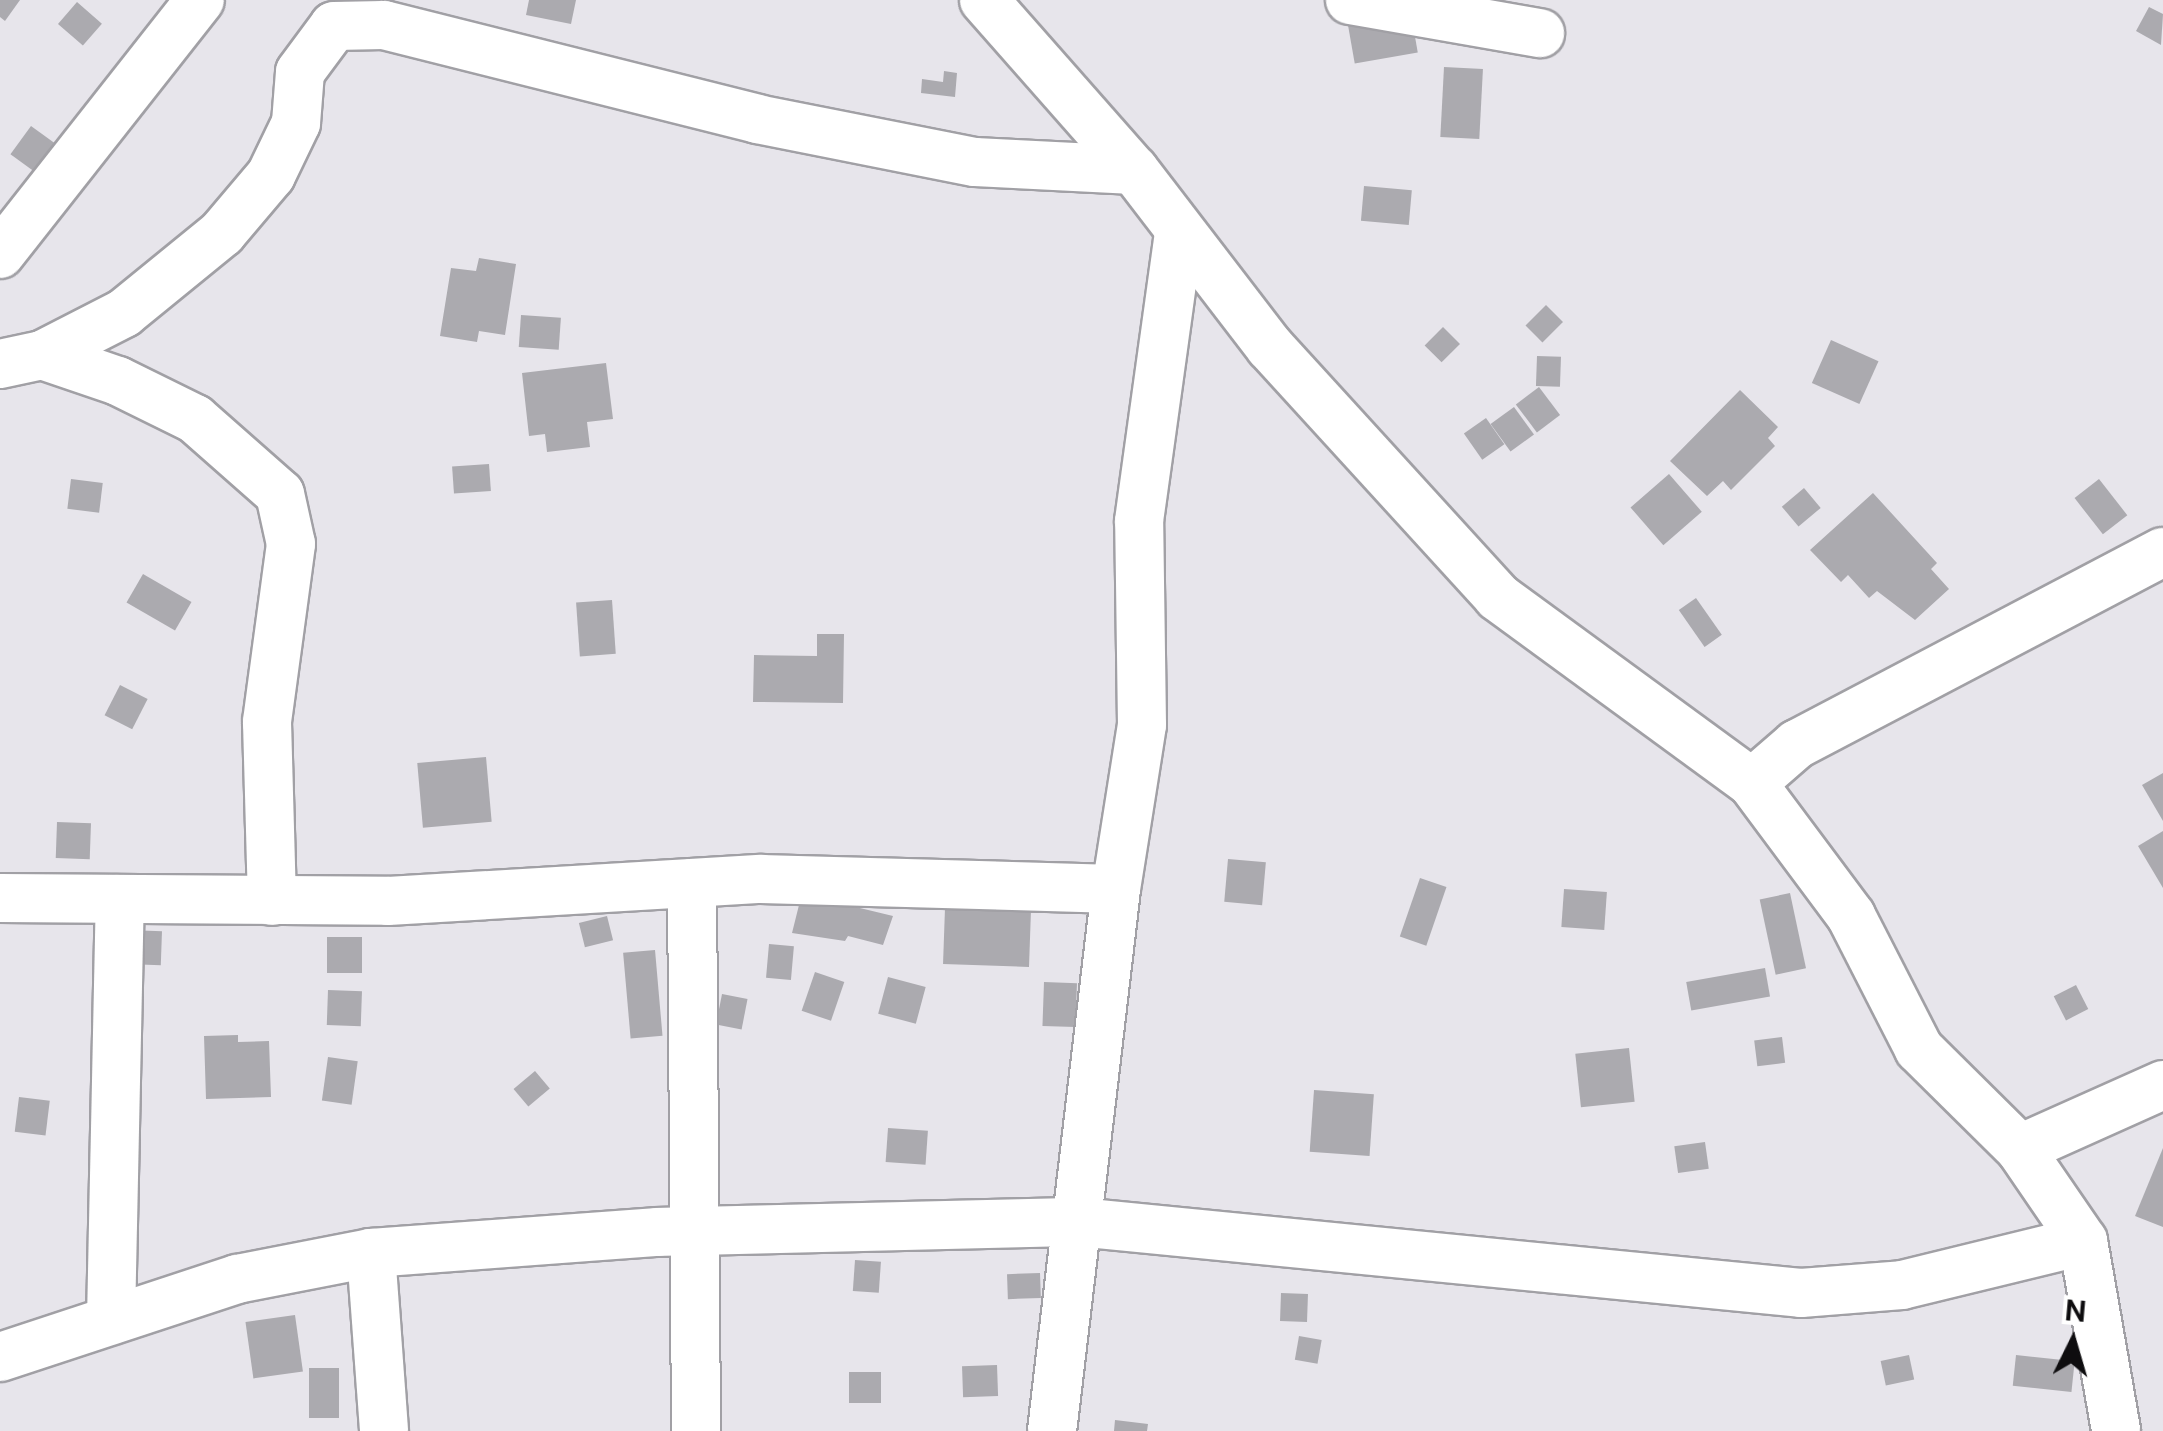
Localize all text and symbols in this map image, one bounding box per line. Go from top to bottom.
north arrow [2023,1291,2123,1391]
text: N [2063,1293,2088,1328]

